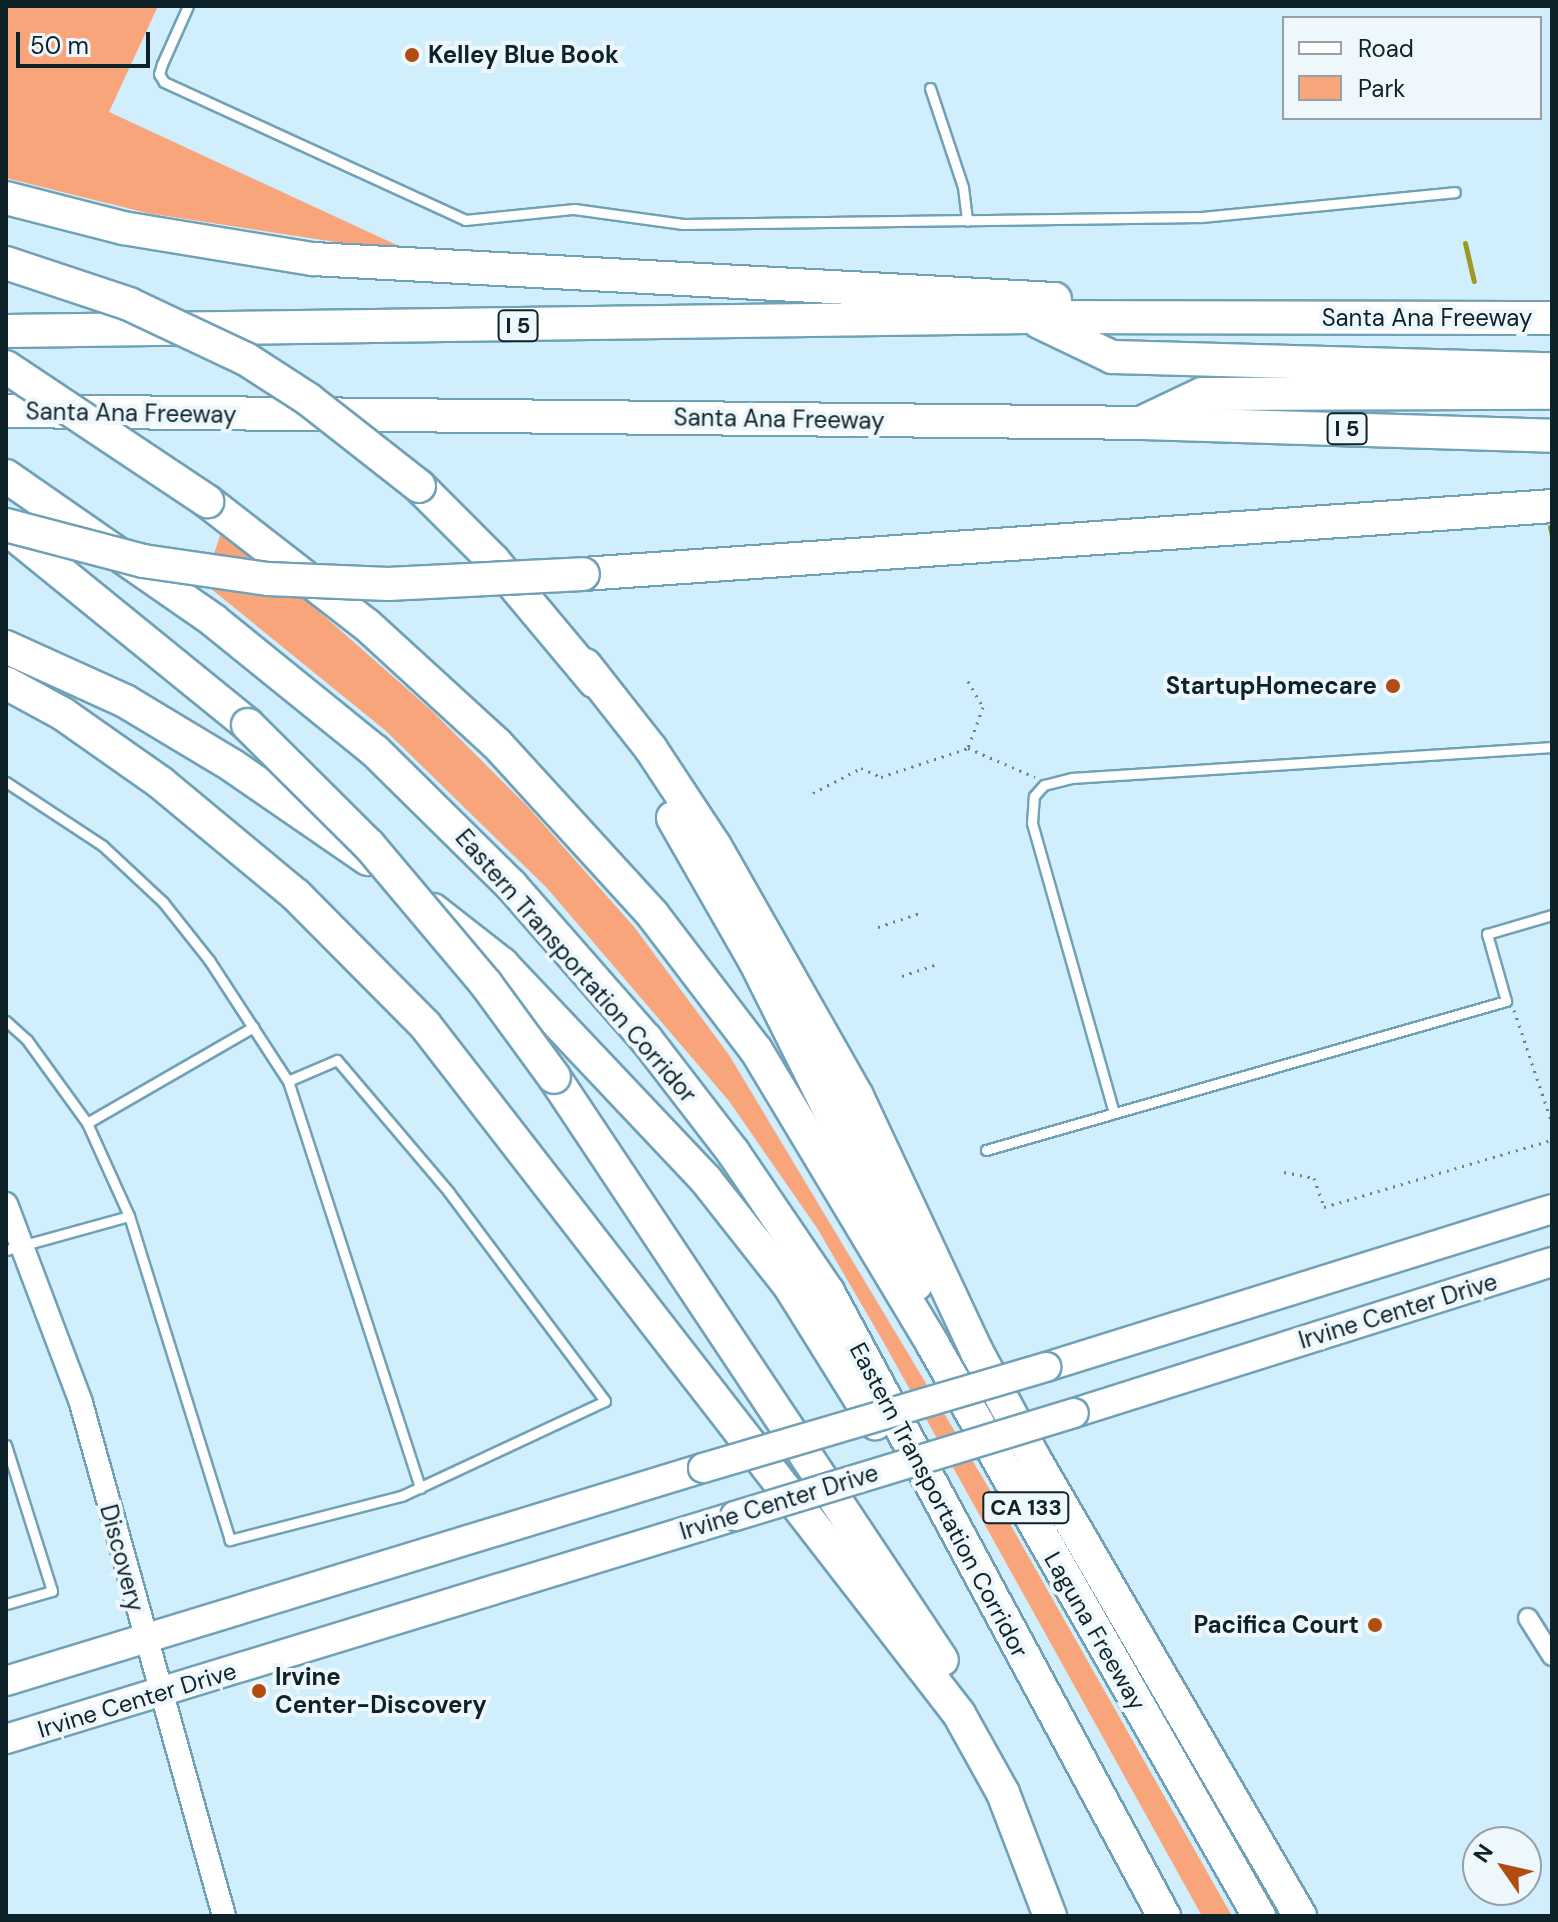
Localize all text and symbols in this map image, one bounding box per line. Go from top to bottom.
scale bar [20,16,154,66]
legend [1282,16,1542,120]
text: 50 m [30,30,89,61]
text: Road [1358,33,1414,64]
place label: Kelley Blue Book [428,41,619,69]
marker: Kelley Blue Book [403,46,421,64]
text: Park [1358,73,1405,104]
street label: Santa Ana Freeway [1322,304,1532,332]
road number: I 5 [496,308,540,344]
street label: Santa Ana Freeway [25,397,237,429]
street label: Santa Ana Freeway [673,403,885,435]
road number: I 5 [1325,411,1369,447]
place label: StartupHomecare [1166,672,1377,700]
marker: StartupHomecare [1384,677,1402,695]
street label: Eastern Transportation Corridor [449,823,703,1109]
street label: Irvine Center Drive [1295,1267,1501,1355]
street label: Eastern Transportation Corridor [843,1338,1035,1662]
street label: Irvine Center Drive [676,1458,882,1546]
road number: CA 133 [982,1490,1070,1526]
street label: Discovery [94,1501,150,1615]
street label: Laguna Freeway [1038,1547,1152,1715]
place label: Pacifica Court [1194,1611,1359,1639]
marker: Pacifica Court [1366,1616,1384,1634]
street label: Irvine Center Drive [34,1656,240,1744]
place label: Irvine Center-Discovery [275,1663,487,1719]
marker: Irvine Center-Discovery [250,1682,268,1700]
north arrow [1462,1826,1542,1906]
text: N [1467,1839,1500,1868]

